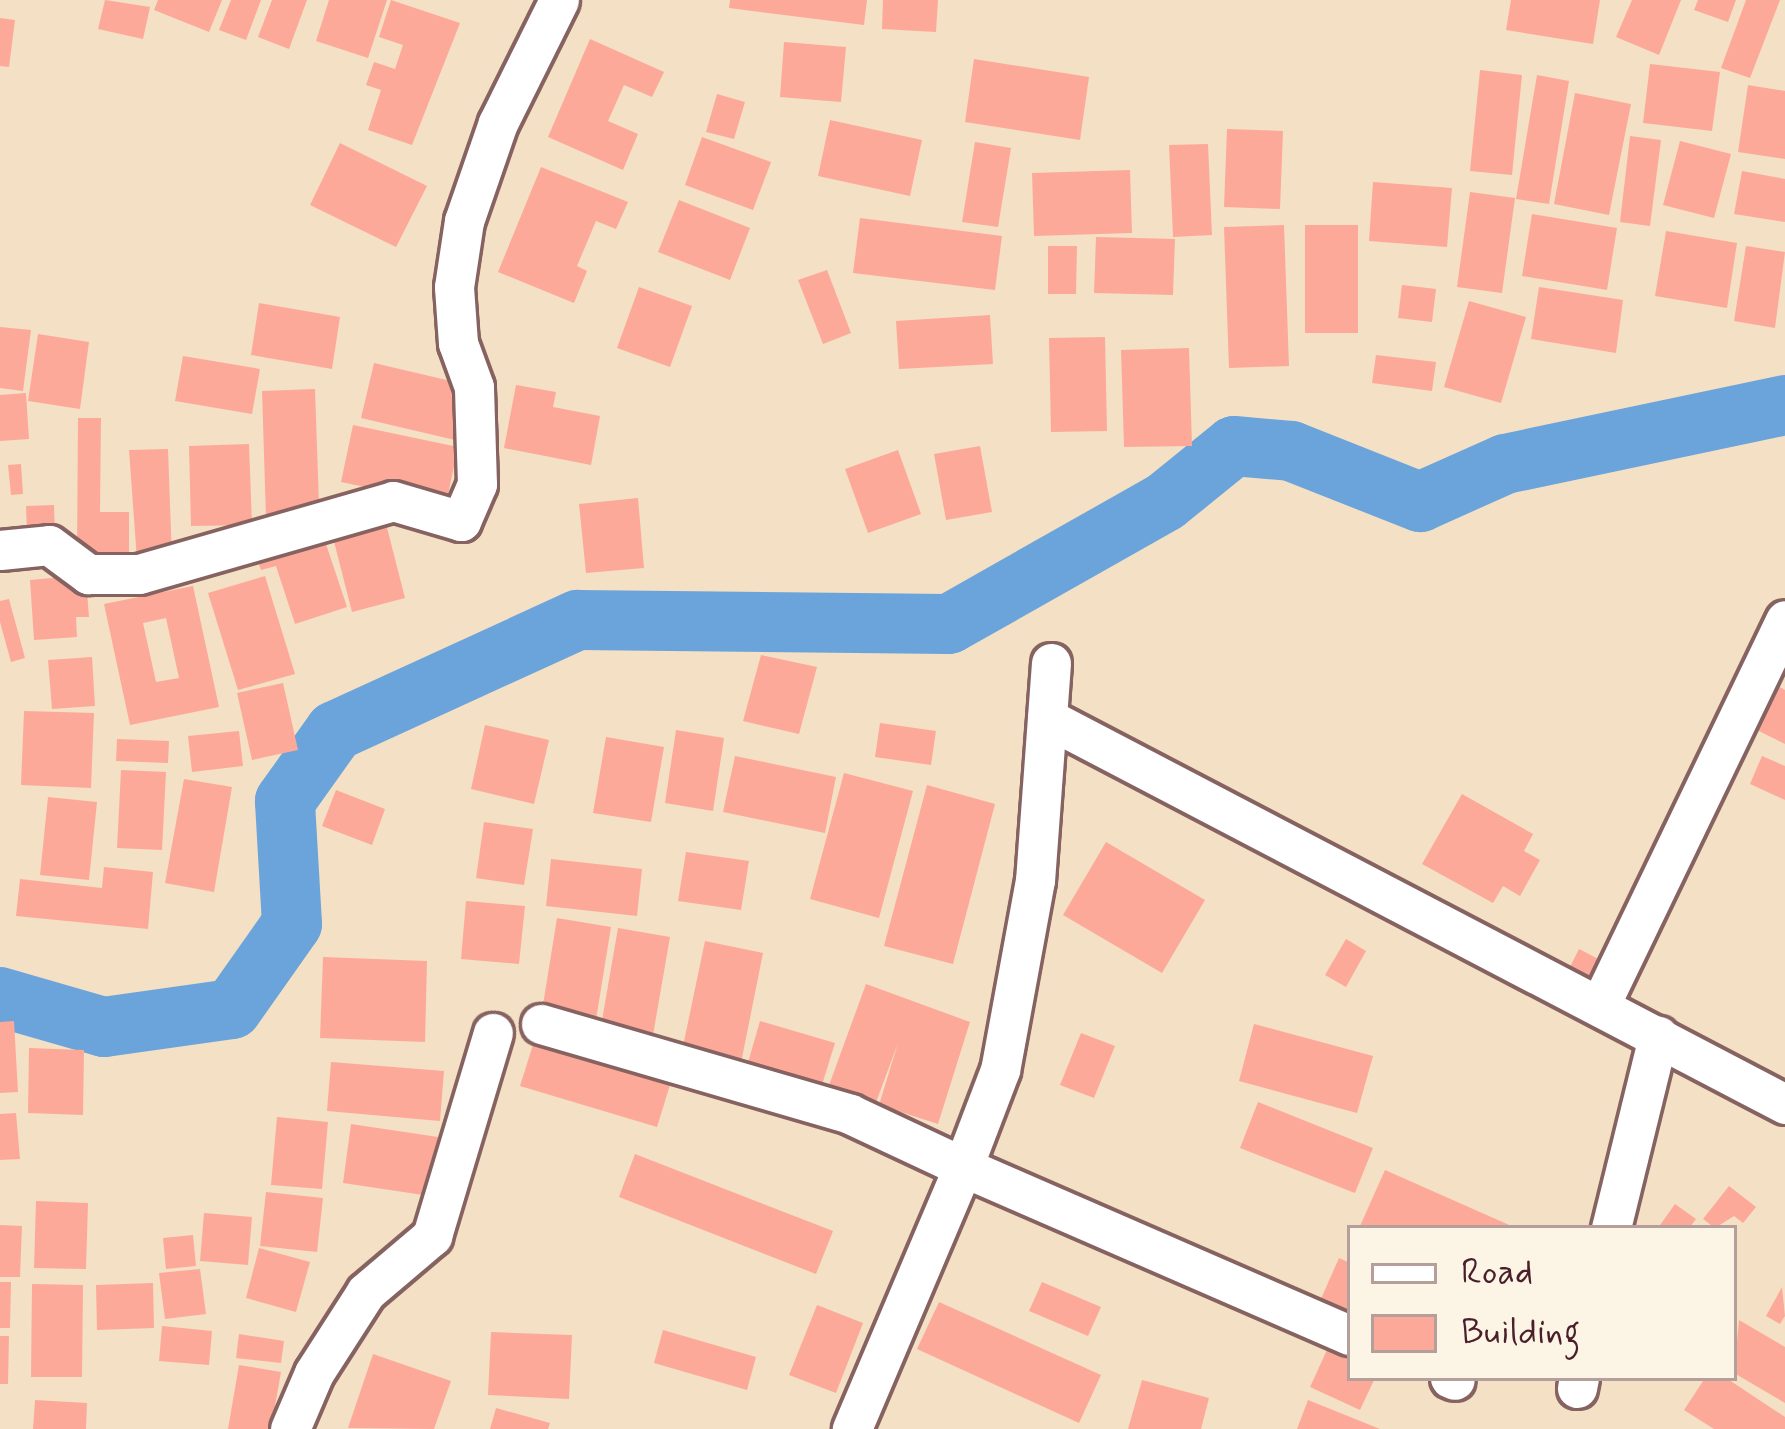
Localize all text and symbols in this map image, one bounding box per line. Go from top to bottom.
legend [1347,1225,1737,1381]
text: Road [1461,1250,1533,1297]
text: Building [1461,1310,1580,1357]

